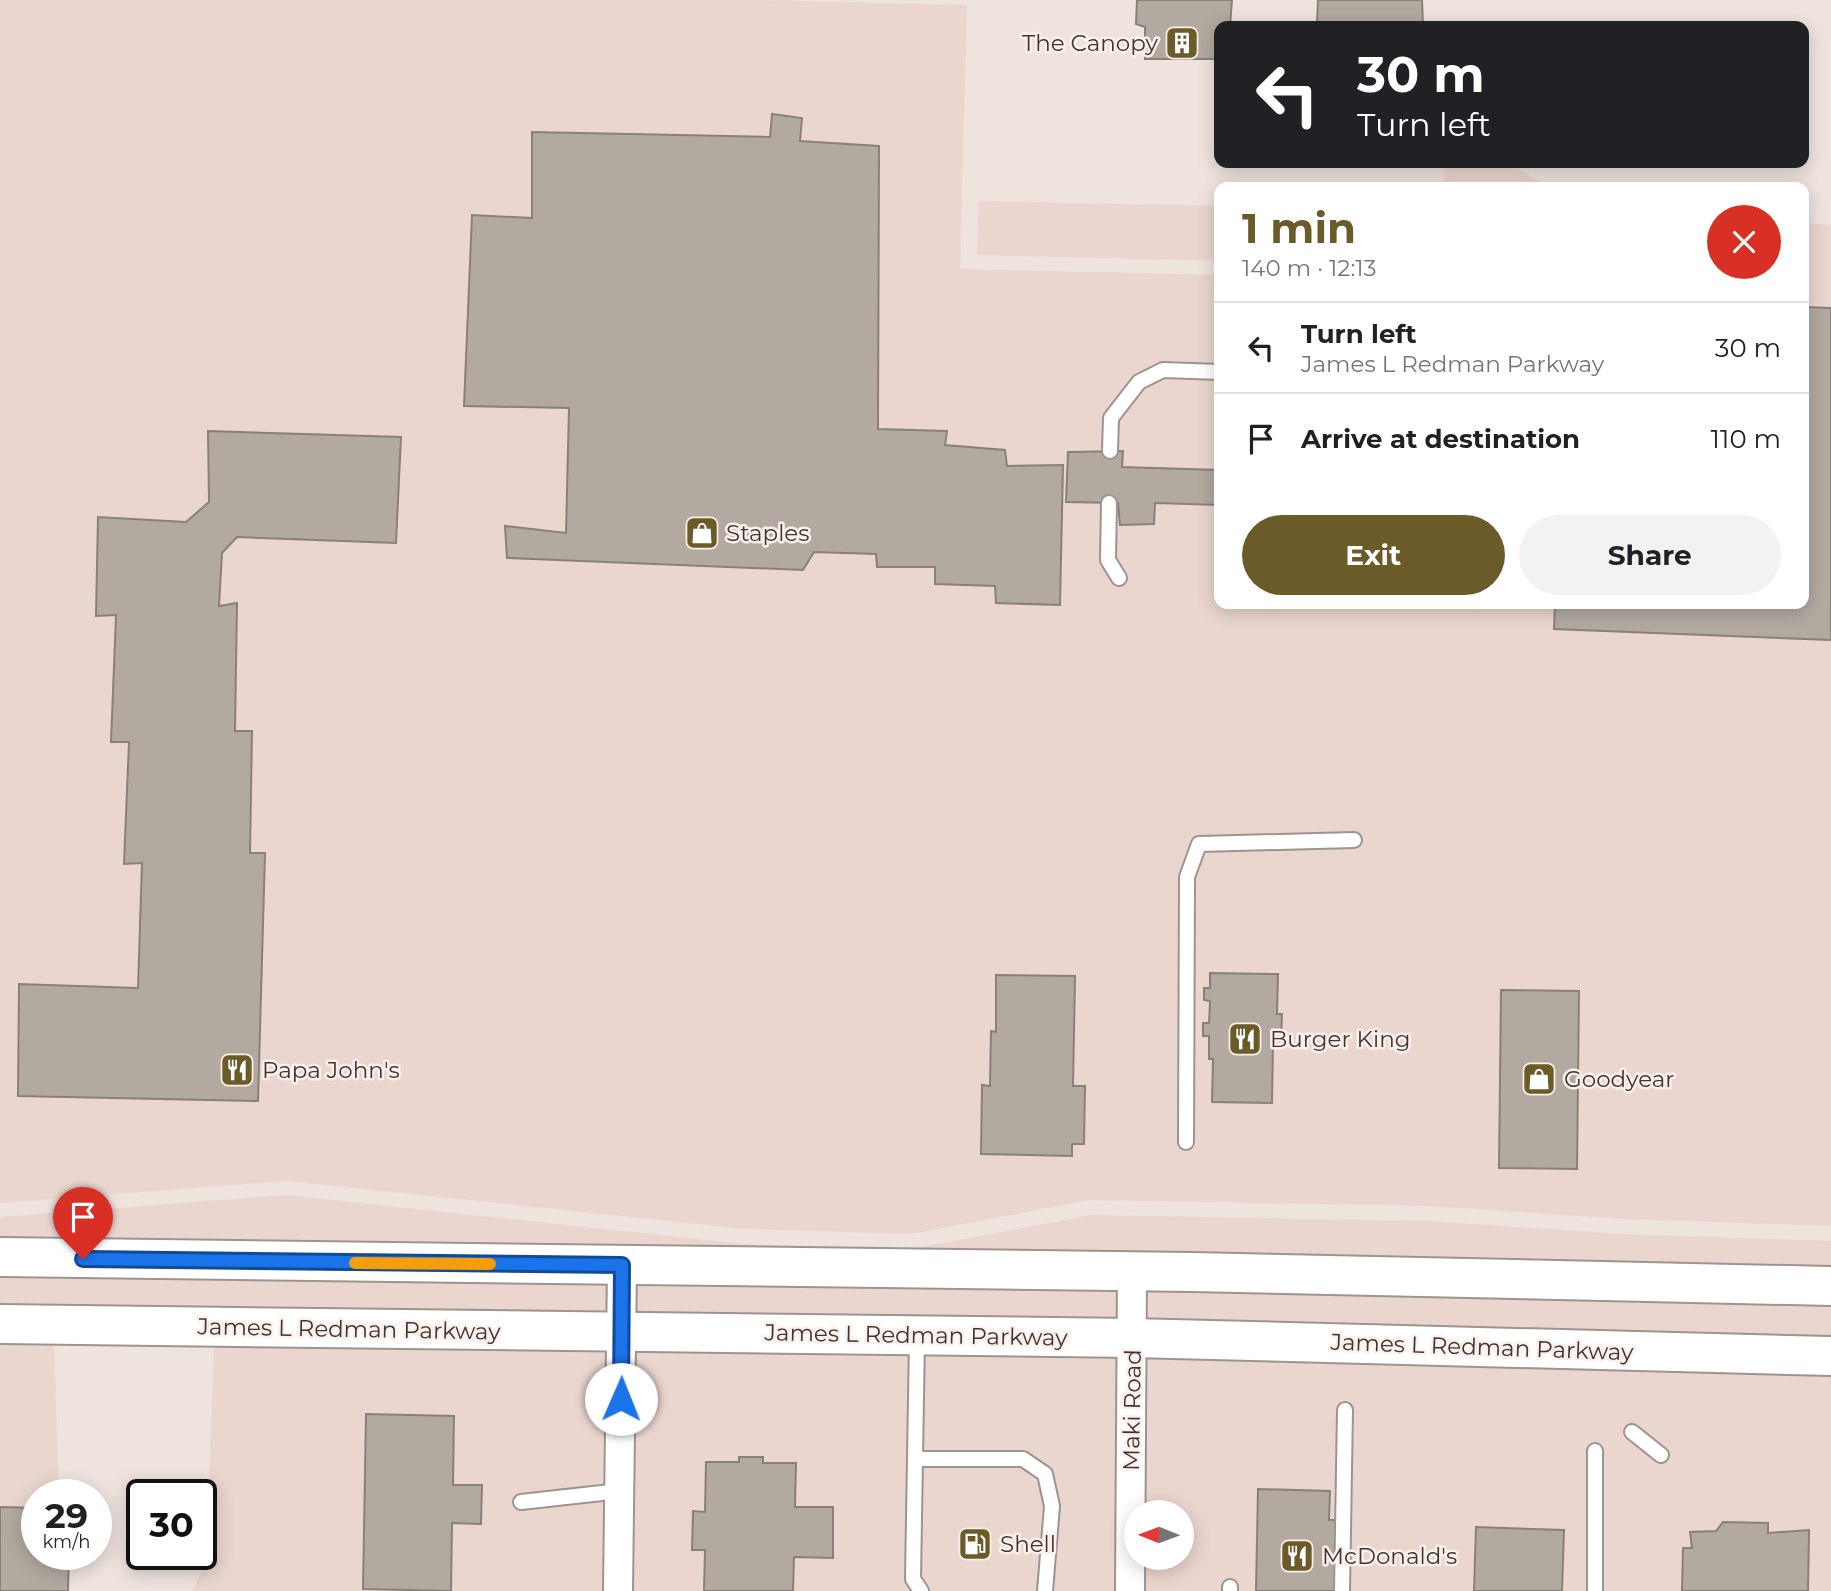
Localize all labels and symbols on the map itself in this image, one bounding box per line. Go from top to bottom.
building icon: The Canopy [1163,24,1201,62]
place label: The Canopy [1022,29,1159,57]
shop icon: Staples [683,514,721,552]
place label: Staples [726,519,810,547]
restaurant icon: Burger King [1226,1020,1264,1058]
place label: Burger King [1270,1025,1410,1053]
restaurant icon: Papa John's [218,1051,256,1089]
place label: Papa John's [262,1056,400,1084]
shop icon: Goodyear [1520,1060,1558,1098]
place label: Goodyear [1564,1065,1675,1093]
pin [53,1187,113,1259]
street label: James L Redman Parkway [196,1312,501,1346]
street label: James L Redman Parkway [763,1318,1068,1352]
street label: James L Redman Parkway [1329,1328,1634,1366]
street label: Maki Road [1117,1349,1147,1471]
position arrow [584,1362,658,1436]
speed limit sign: 30 [126,1479,217,1570]
north arrow [1124,1500,1194,1570]
fuel station icon: Shell [956,1525,994,1563]
place label: Shell [1000,1530,1056,1558]
restaurant icon: McDonald's [1278,1537,1316,1575]
place label: McDonald's [1322,1542,1457,1570]

